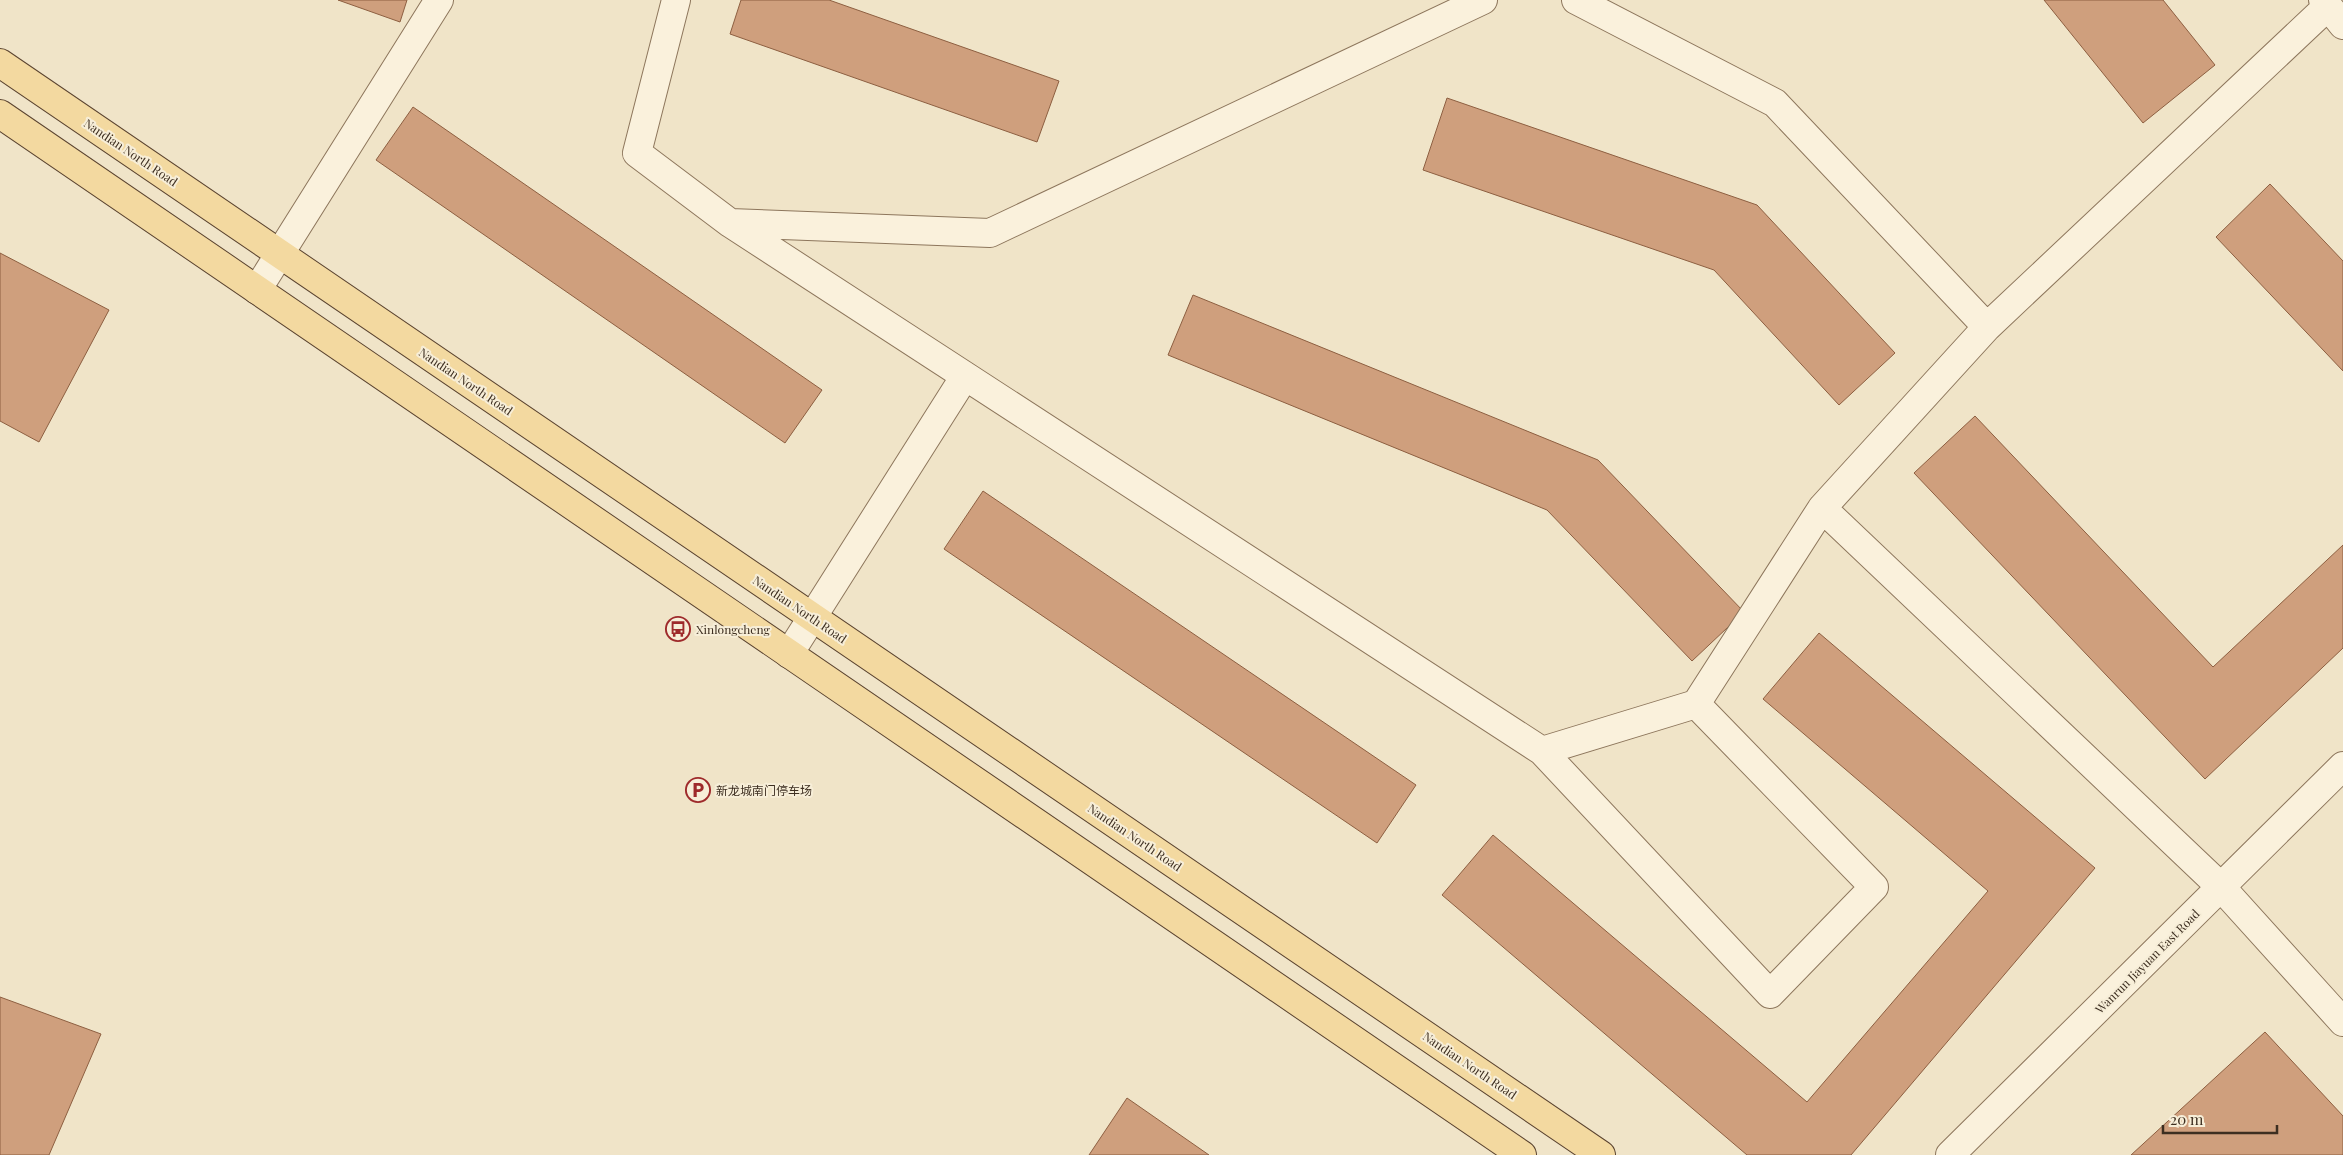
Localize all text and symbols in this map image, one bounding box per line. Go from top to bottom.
street label: Nandian North Road [81,115,181,189]
street label: Nandian North Road [416,344,516,418]
street label: Nandian North Road [750,572,850,646]
bus stop icon: Xinlongcheng [665,616,691,642]
place label: Xinlongcheng [696,621,770,637]
parking icon: 新龙城南门停车场 [685,777,711,803]
place label: 新龙城南门停车场 [716,782,812,798]
street label: Nandian North Road [1085,800,1185,874]
street label: Wanrun Jiayuan East Road [2091,905,2203,1017]
street label: Nandian North Road [1420,1028,1520,1102]
scale bar [2163,1102,2277,1134]
text: 20 m [2170,1109,2204,1129]

